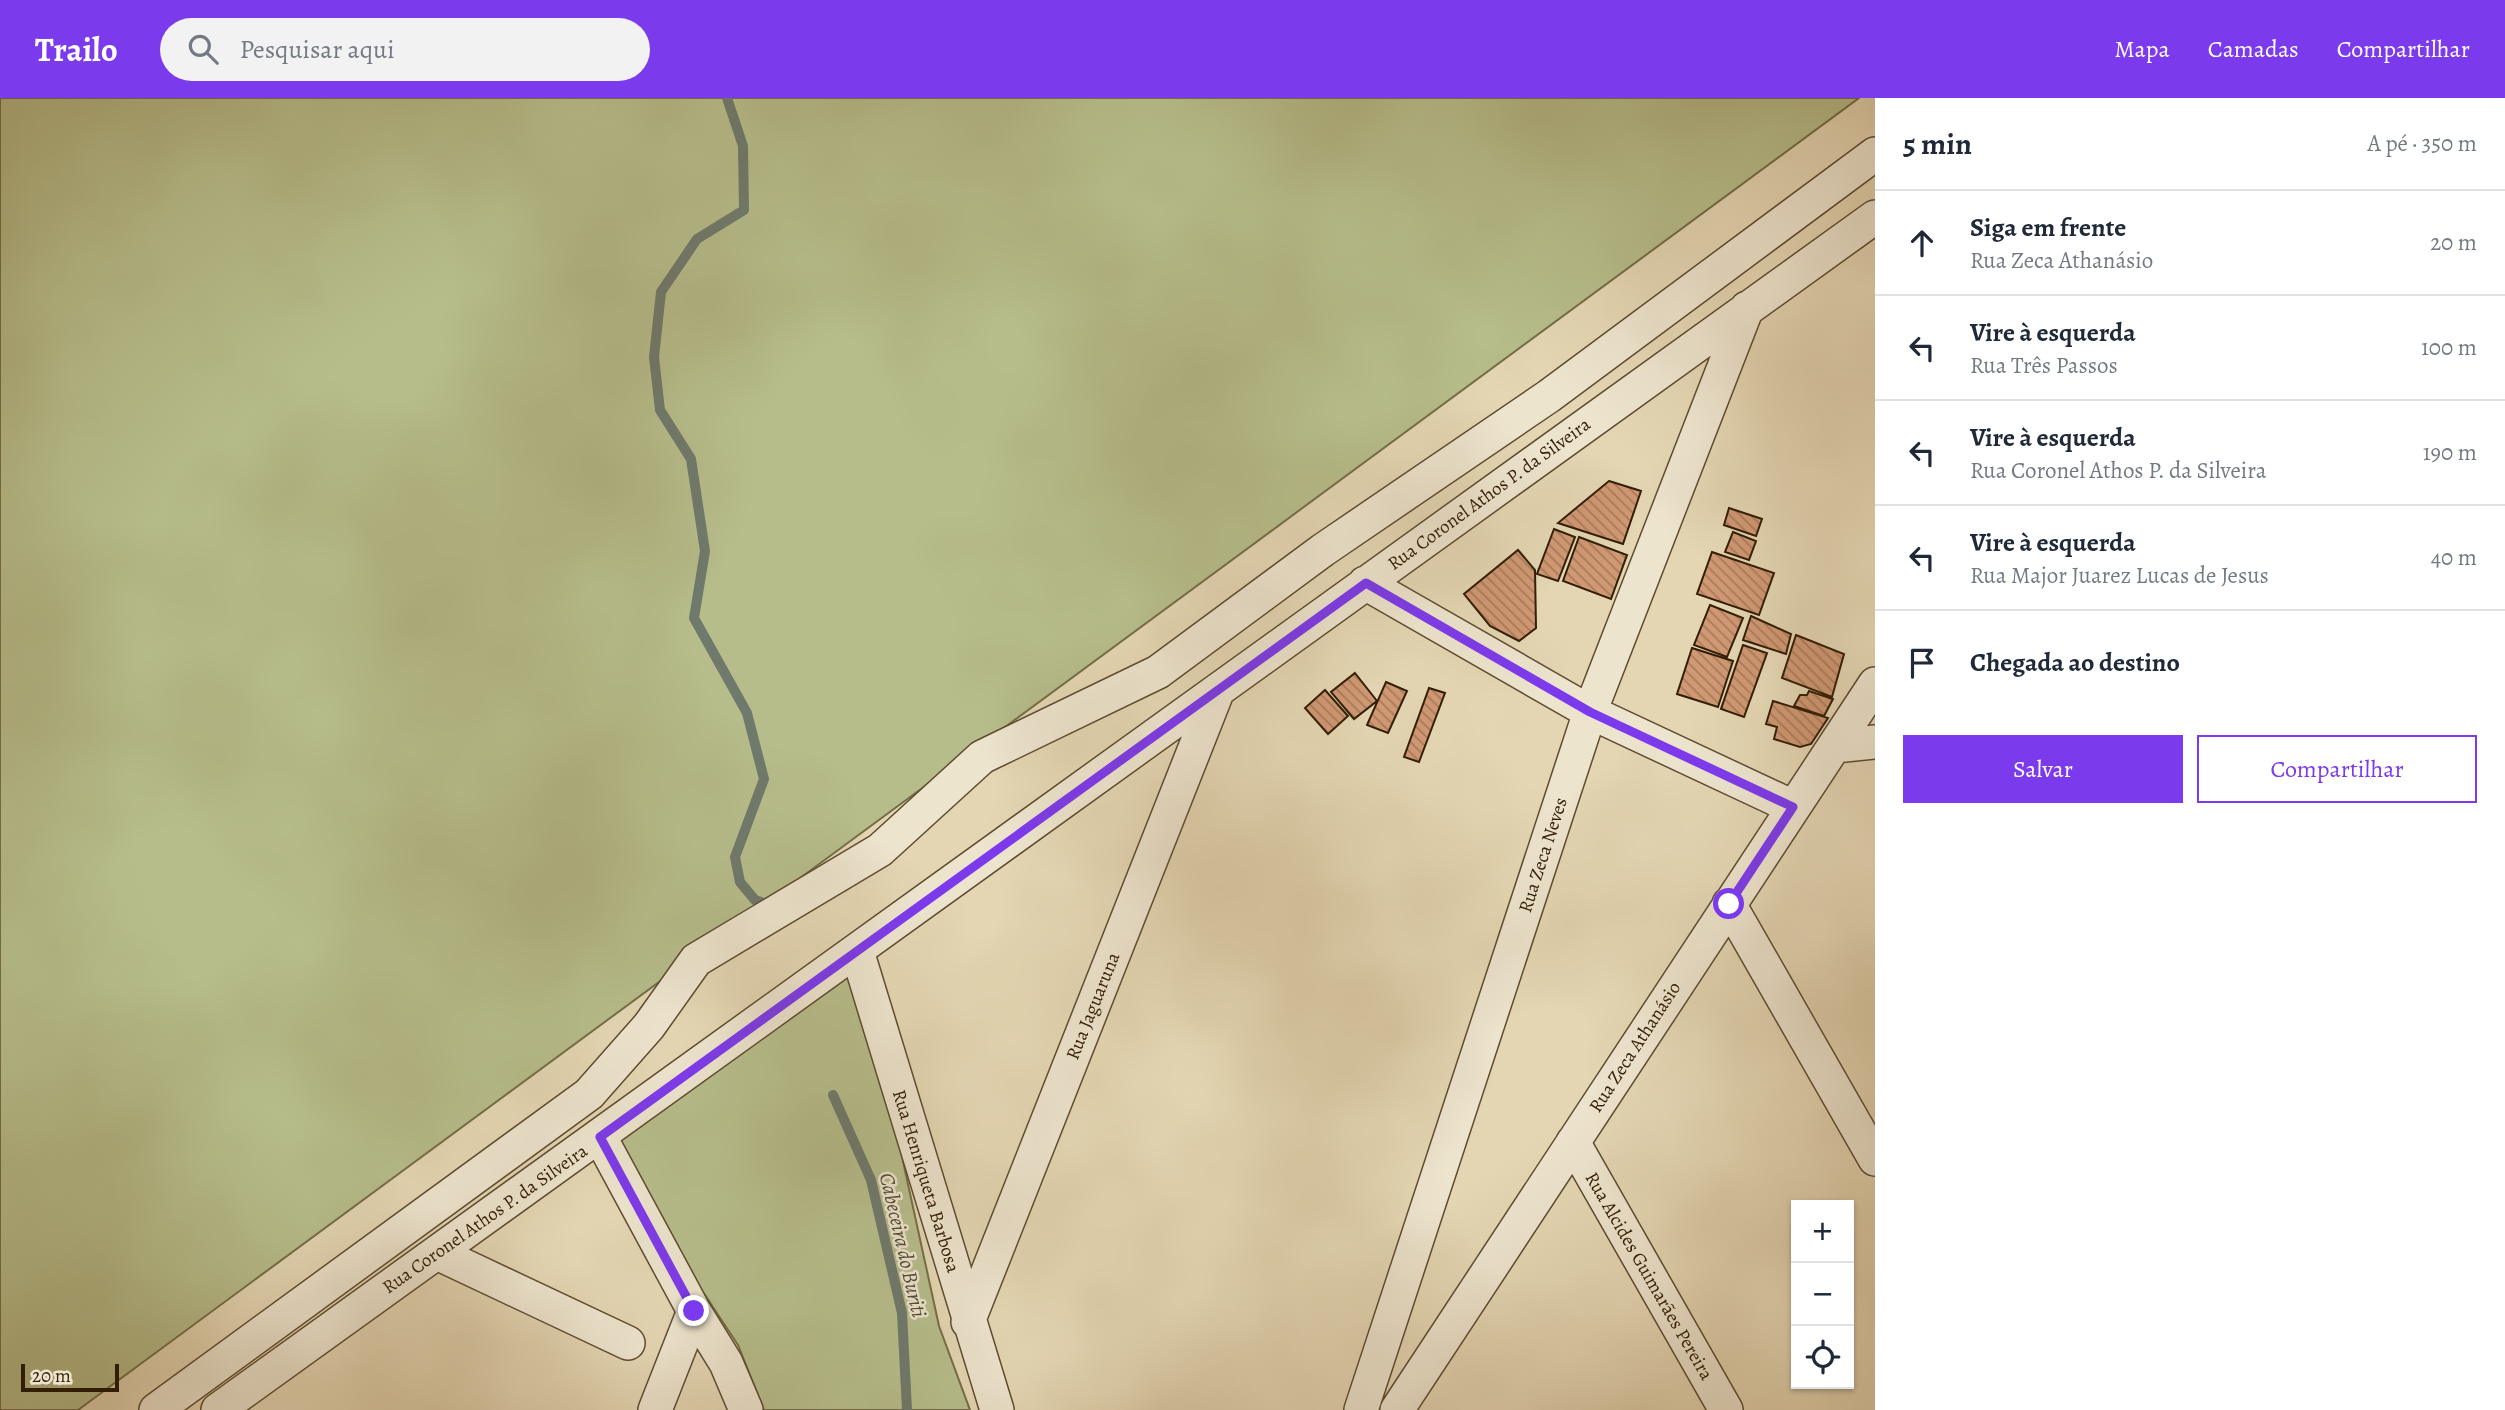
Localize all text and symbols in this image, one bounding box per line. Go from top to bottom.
search box [160,18,650,81]
text: Trailo [35,27,118,72]
icon: search [184,30,222,68]
text: Pesquisar aqui [240,32,395,67]
text: Mapa [2115,33,2170,65]
text: Camadas [2208,33,2299,65]
text: Compartilhar [2337,33,2470,65]
text: 5 min [1903,124,1972,164]
text: A pé · 350 m [2367,128,2477,159]
text: Siga em frente [1970,210,2126,245]
icon: ahead [1903,224,1941,262]
text: 20 m [2430,227,2477,258]
text: Rua Zeca Athanásio [1970,245,2153,276]
text: Vire à esquerda [1970,315,2136,350]
icon: left [1903,329,1941,367]
text: 100 m [2421,332,2477,363]
text: Rua Três Passos [1970,350,2118,381]
street label: Rua Coronel Athos P. da Silveira [1382,411,1596,577]
text: Vire à esquerda [1970,420,2136,455]
icon: left [1903,434,1941,472]
text: 190 m [2423,437,2477,468]
text: Rua Coronel Athos P. da Silveira [1970,455,2267,486]
text: Vire à esquerda [1970,525,2136,560]
icon: left [1903,539,1941,577]
text: 40 m [2431,542,2477,573]
text: Rua Major Juarez Lucas de Jesus [1970,560,2269,591]
icon: arrive [1903,644,1941,682]
text: Chegada ao destino [1970,645,2180,680]
button: Salvar [1903,735,2183,803]
button: Compartilhar [2197,735,2477,803]
street label: Rua Zeca Neves [1512,794,1574,916]
route start [1713,888,1744,919]
street label: Rua Jaguaruna [1060,948,1126,1064]
street label: Rua Zeca Athanásio [1583,976,1687,1118]
street label: Rua Henriqueta Barbosa [886,1086,966,1276]
street label: Rua Coronel Athos P. da Silveira [377,1138,593,1300]
street label: Rua Alcides Guimarães Pereira [1579,1167,1719,1385]
water label: Cabeceira do Buriti [873,1170,933,1320]
map controls [1791,1200,1854,1389]
button: + [1791,1200,1854,1263]
button: − [1791,1263,1854,1326]
route end [678,1295,709,1326]
button: locate [1791,1326,1854,1389]
scale bar [21,1361,119,1393]
text: 20 m [32,1363,71,1389]

